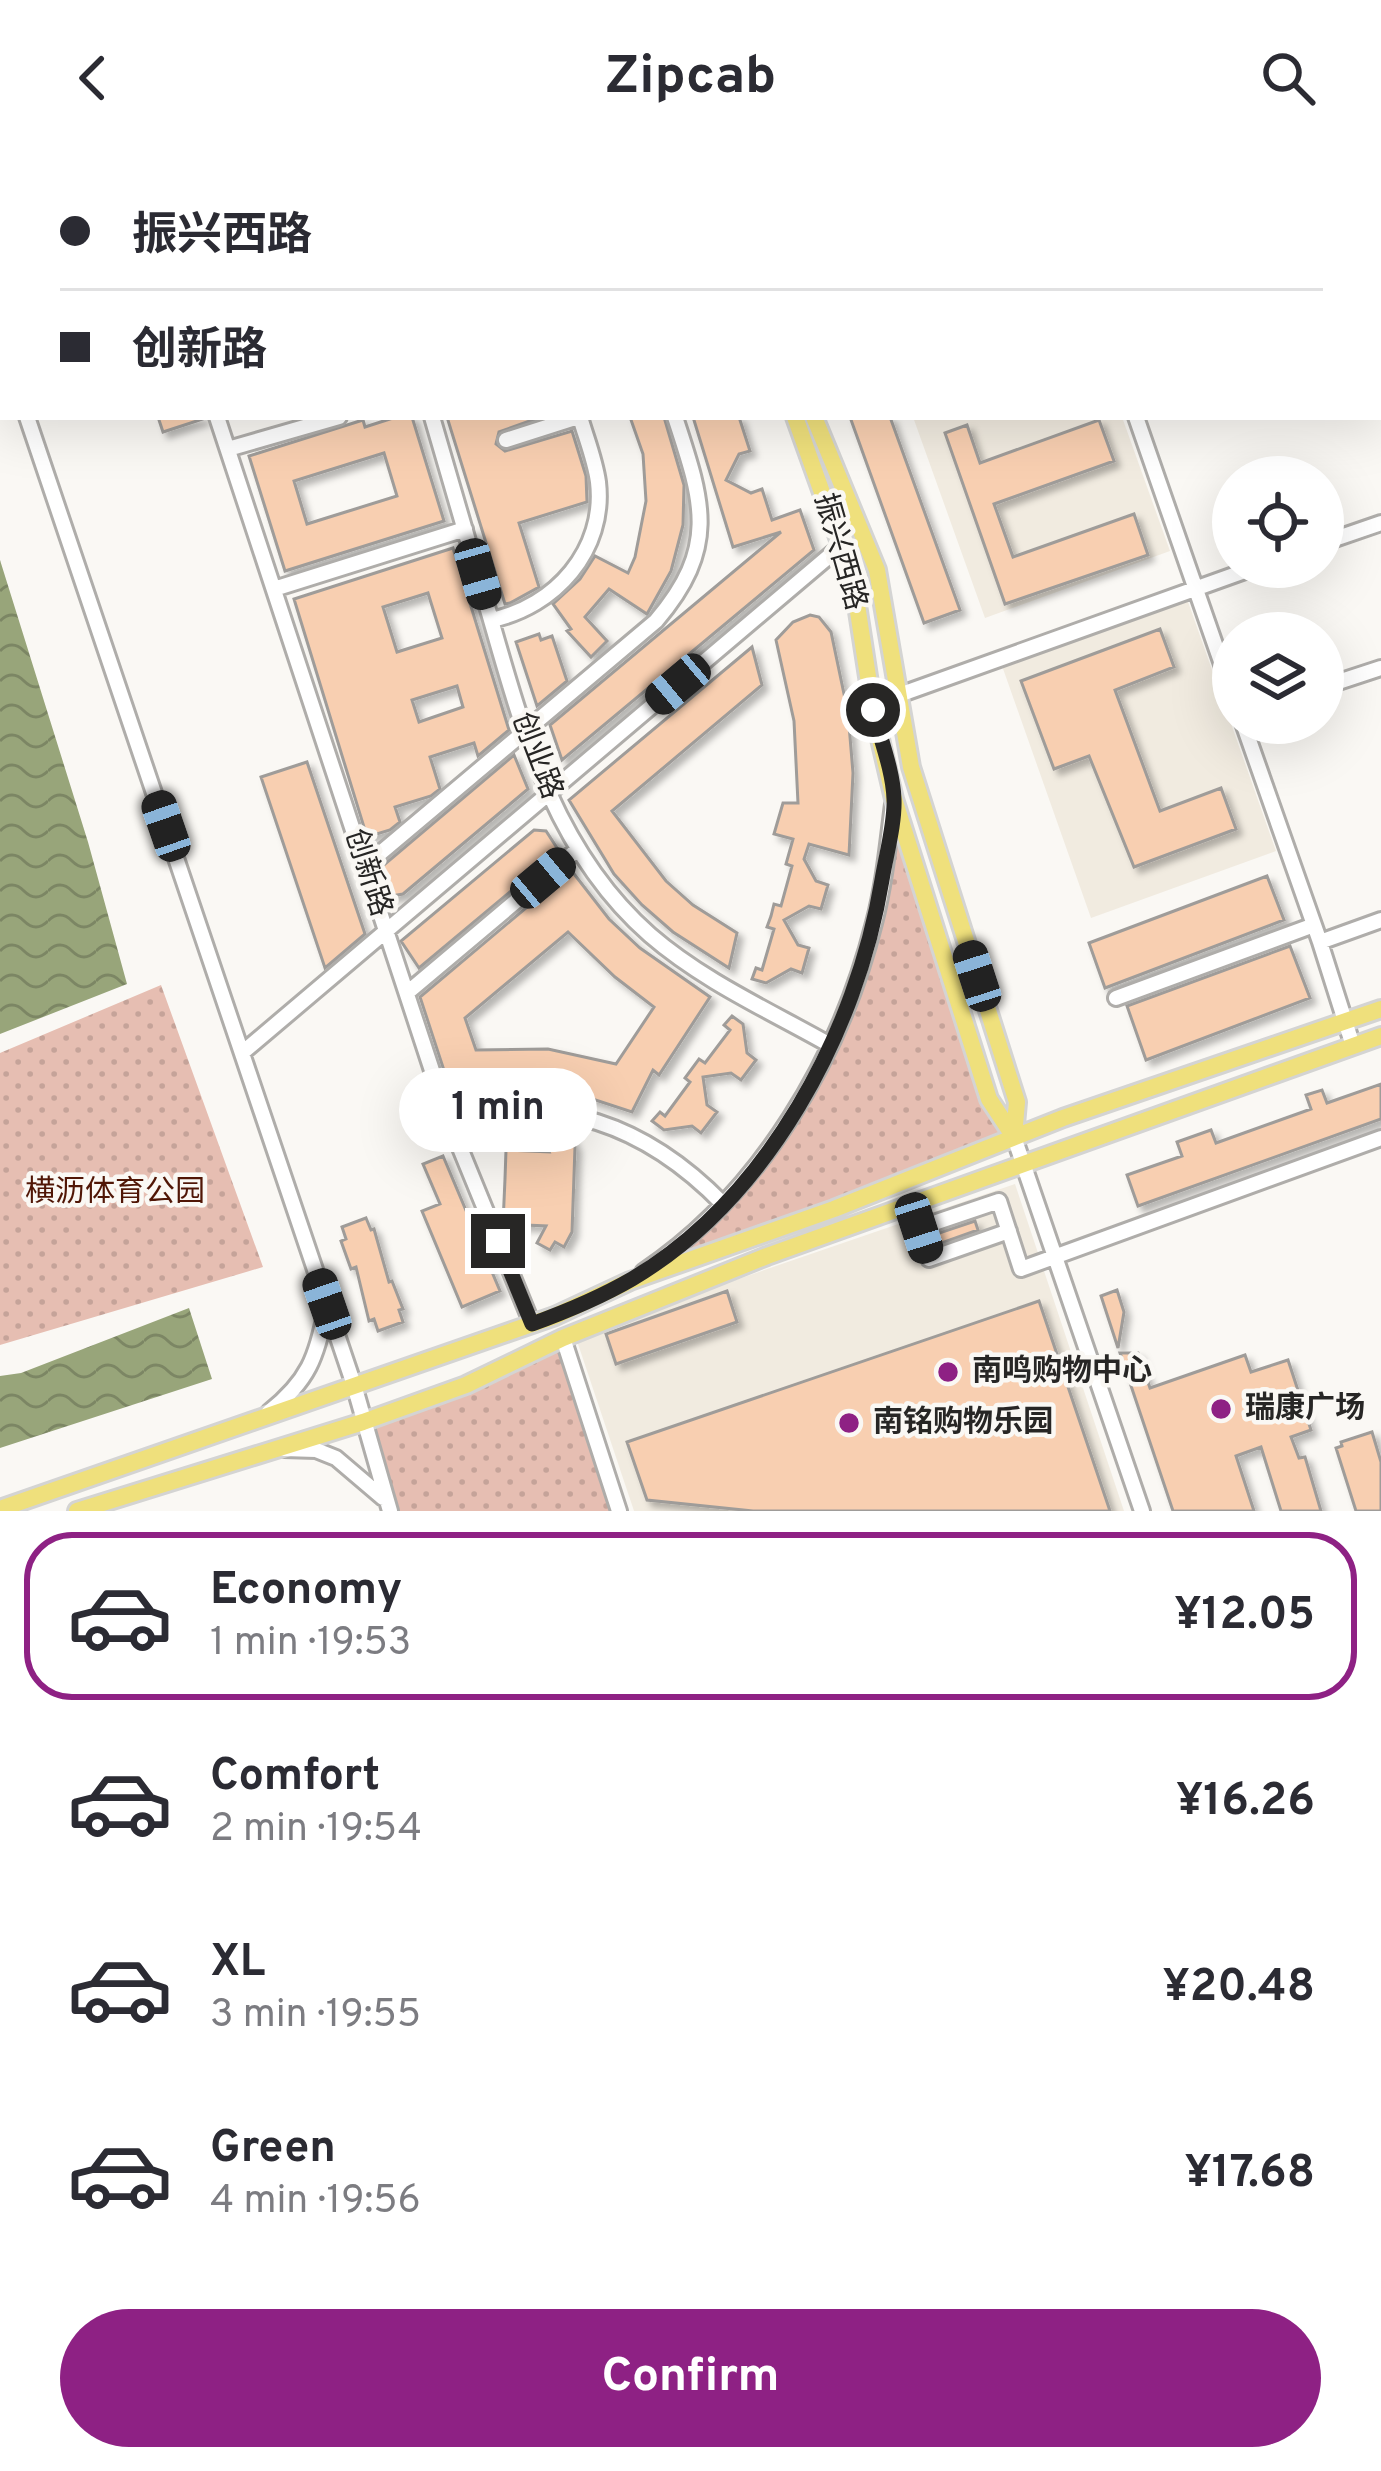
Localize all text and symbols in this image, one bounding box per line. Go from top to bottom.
text: Zipcab [605,44,776,113]
icon: back [60,45,126,111]
icon: search [1255,45,1321,111]
text: 振兴西路 [132,209,312,266]
text: 创新路 [132,324,267,381]
map controls [1212,456,1344,744]
button: locate [1212,456,1344,588]
street label: 振兴西路 [805,489,873,615]
car [451,534,505,614]
button: layers [1212,612,1344,744]
car [639,647,717,721]
route start [846,683,900,737]
street label: 创业路 [503,707,569,805]
car [137,786,195,866]
street label: 创新路 [335,824,399,922]
car [504,841,582,915]
car [949,936,1005,1016]
callout: 1 min [399,1067,597,1151]
text: 1 min [451,1085,545,1134]
park label: 横沥体育公园 [25,1175,205,1212]
car [891,1188,947,1268]
route end [471,1214,525,1268]
car [298,1264,356,1344]
place label: 南鸣购物中心 [972,1354,1152,1391]
marker: 南鸣购物中心 [935,1359,961,1385]
place label: 瑞康广场 [1245,1391,1365,1428]
marker: 瑞康广场 [1208,1396,1234,1422]
place label: 南铭购物乐园 [873,1405,1053,1442]
marker: 南铭购物乐园 [836,1410,862,1436]
icon: car [66,1562,174,1670]
text: Economy [210,1563,402,1620]
text: ¥12.05 [1174,1588,1315,1645]
text: 1 min · 19:53 [210,1620,411,1669]
icon: car [66,1748,174,1856]
text: Comfort [210,1749,380,1806]
text: ¥16.26 [1176,1774,1315,1831]
text: 2 min · 19:54 [210,1806,422,1855]
icon: car [66,1934,174,2042]
text: XL [210,1935,265,1992]
text: ¥20.48 [1162,1960,1315,2017]
text: 3 min · 19:55 [210,1992,421,2041]
icon: car [66,2120,174,2228]
text: Green [210,2121,336,2178]
text: ¥17.68 [1184,2146,1315,2203]
text: 4 min · 19:56 [210,2178,421,2227]
button: Confirm [60,2309,1321,2447]

